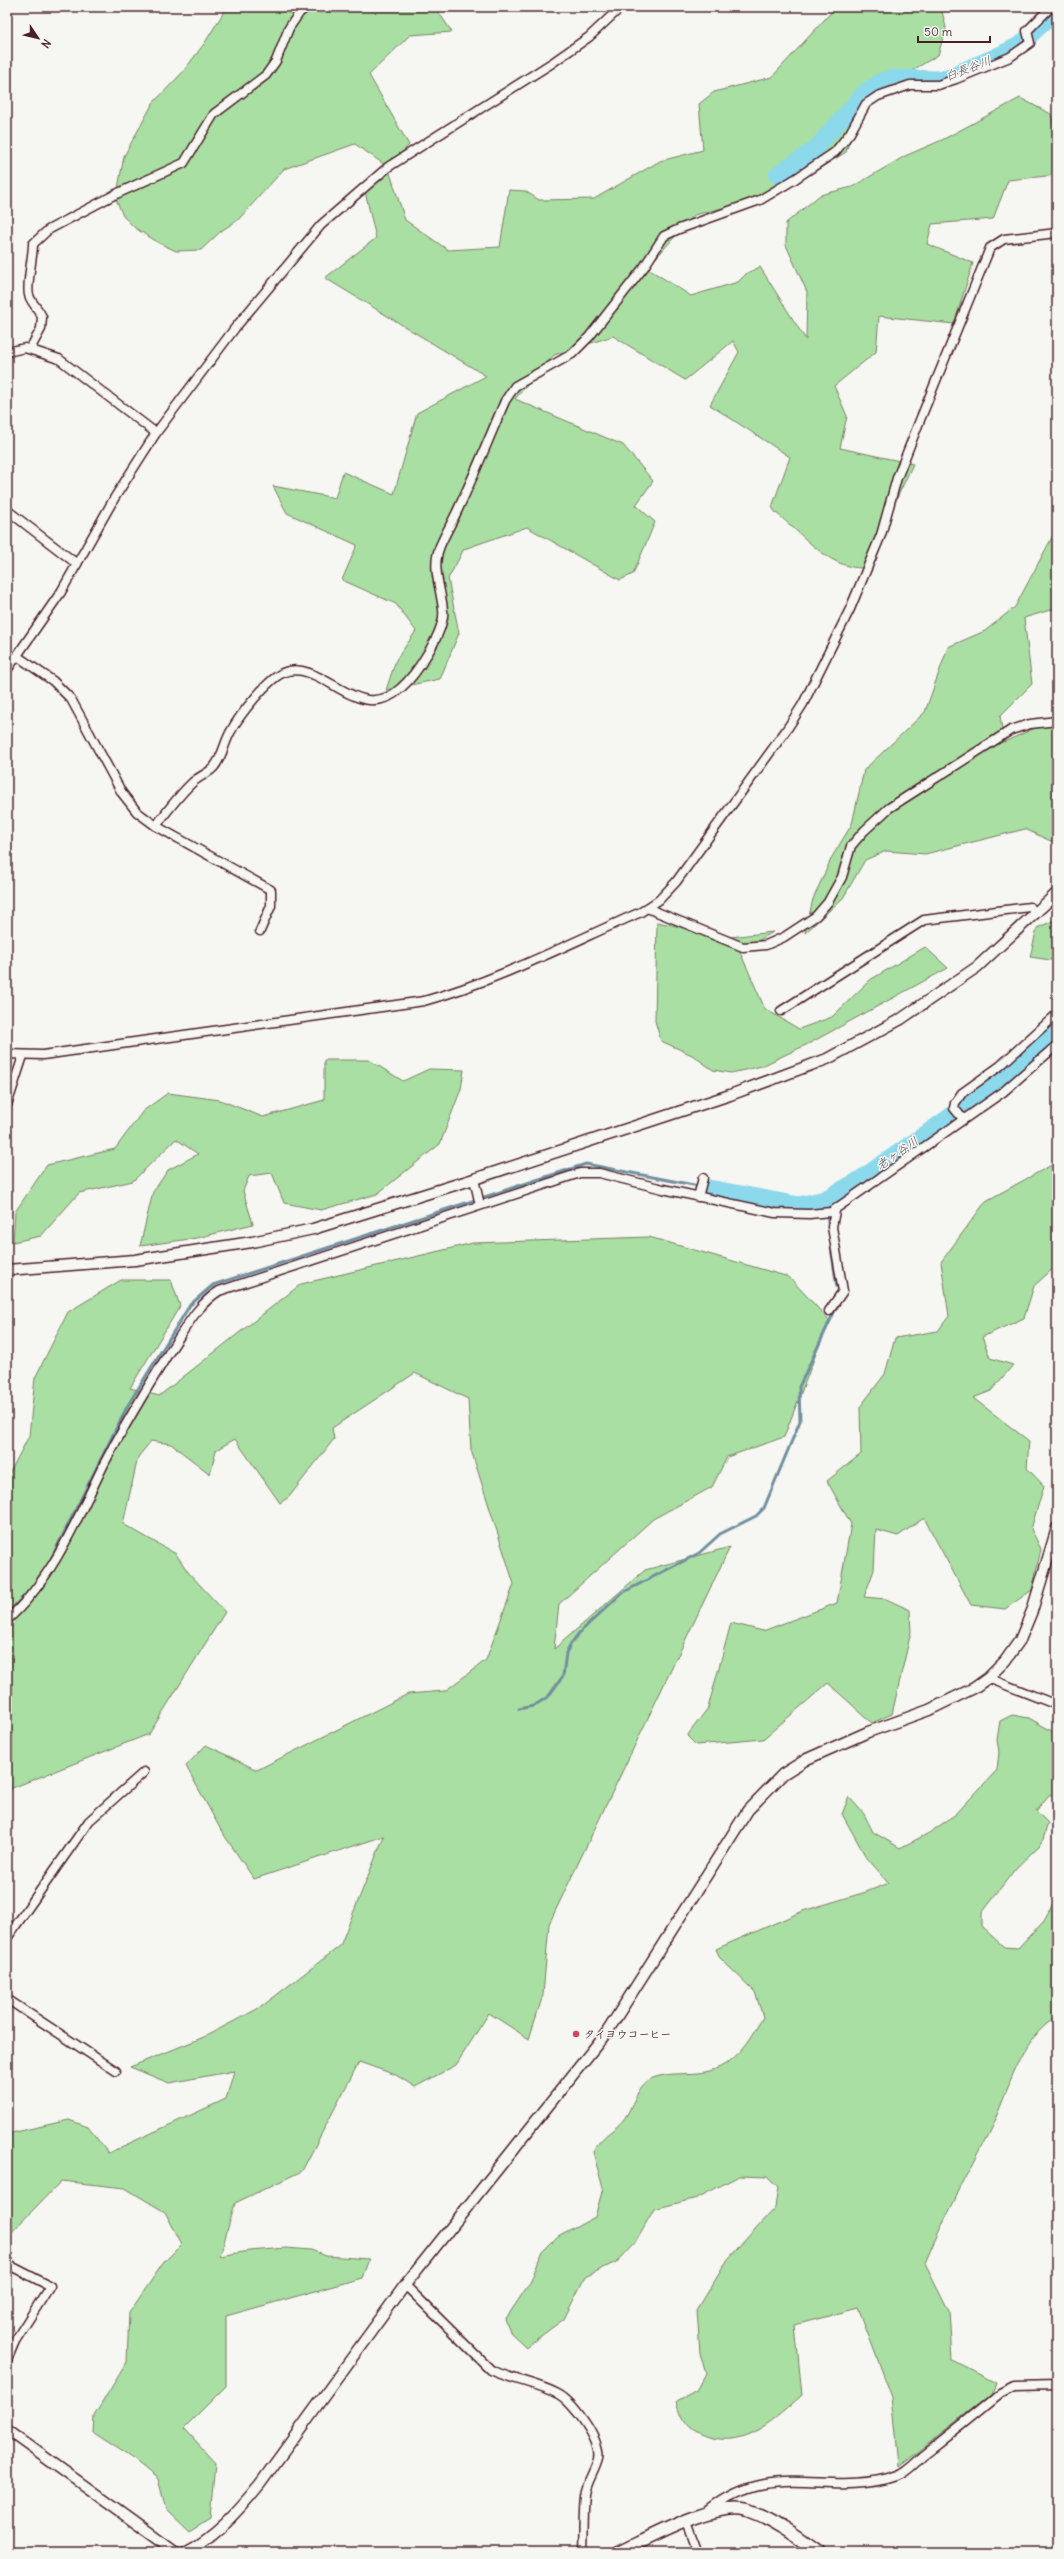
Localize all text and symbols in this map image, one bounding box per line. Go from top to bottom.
north arrow [18,18,58,58]
scale bar [918,18,990,44]
text: 50 m [924,24,953,39]
text: N [38,37,54,51]
water label: 白長谷川 [943,52,993,84]
water label: 老ヶ谷川 [873,1133,921,1173]
place label: タイヨウコーヒー [584,2027,671,2041]
marker: タイヨウコーヒー [571,2029,581,2039]

